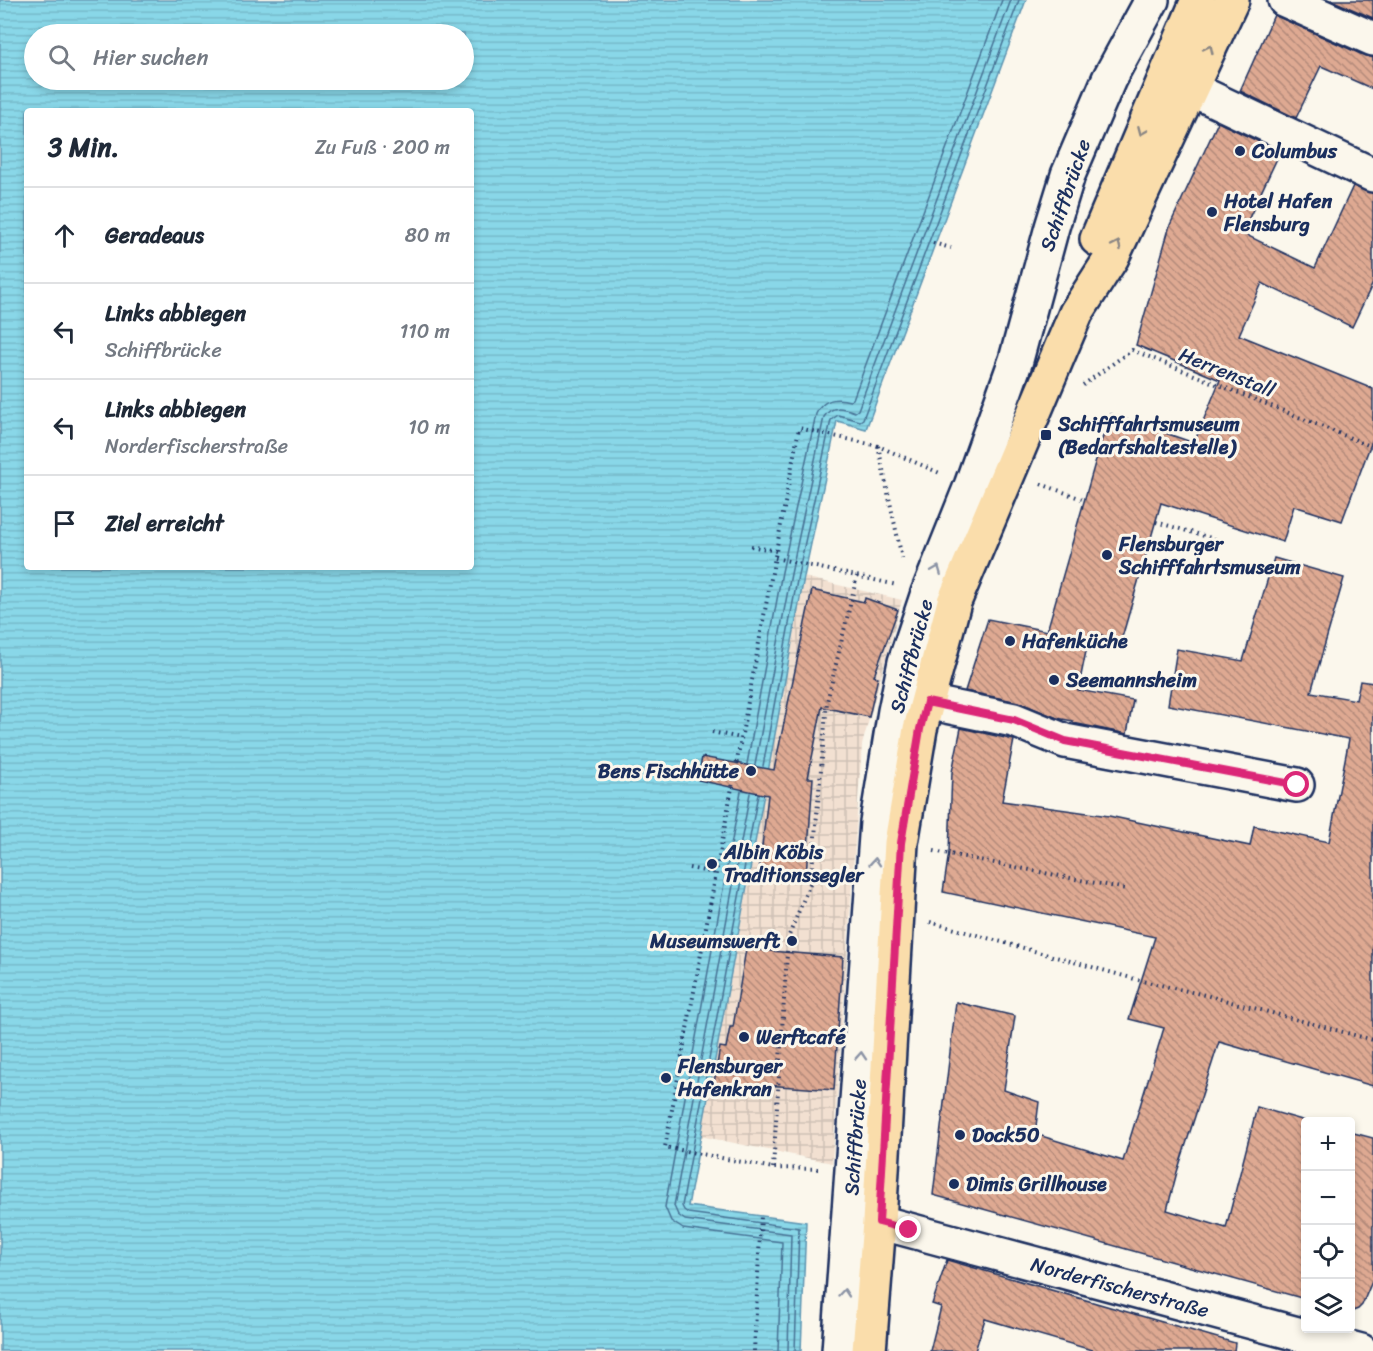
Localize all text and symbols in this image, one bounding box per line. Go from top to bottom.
search box [24,24,474,90]
text: Hier suchen [93,38,208,77]
icon: search [45,41,78,74]
one-way arrow [1202,45,1214,56]
text: 3 Min. [48,124,119,170]
one-way arrow [1138,125,1150,136]
text: Zu Fuß · 200 m [315,130,450,165]
street label: Schiffbrücke [1030,134,1101,256]
place label: Columbus [1251,134,1338,169]
marker: Columbus [1233,144,1247,158]
place label: Hotel Hafen Flensburg [1223,184,1332,242]
marker: Hotel Hafen Flensburg [1205,205,1219,219]
text: Geradeaus [105,216,204,255]
text: 80 m [405,218,450,253]
icon: ahead [48,219,81,252]
one-way arrow [1110,240,1122,251]
text: Links abbiegen [105,294,246,333]
text: 110 m [400,314,450,349]
icon: left [48,315,81,348]
text: Schiffbrücke [105,333,222,368]
street label: Herrenstall [1173,337,1282,408]
text: Links abbiegen [105,390,246,429]
place label: Schifffahrtsmuseum (Bedarfshaltestelle) [1057,407,1240,465]
text: 10 m [408,410,450,445]
icon: left [48,411,81,444]
marker: Schifffahrtsmuseum (Bedarfshaltestelle) [1039,428,1053,442]
text: Norderfischerstraße [105,429,288,464]
text: Ziel erreicht [105,504,224,543]
icon: arrive [48,507,81,540]
place label: Flensburger Schifffahrtsmuseum [1118,527,1301,585]
marker: Flensburger Schifffahrtsmuseum [1100,548,1114,562]
one-way arrow [930,565,942,576]
street label: Schiffbrücke [879,595,943,717]
place label: Hafenküche [1021,624,1128,659]
marker: Hafenküche [1003,634,1017,648]
place label: Seemannsheim [1065,663,1197,698]
marker: Seemannsheim [1047,673,1061,687]
place label: Bens Fischhütte [598,754,740,789]
marker: Bens Fischhütte [744,764,758,778]
route start [1283,771,1309,797]
place label: Albin Köbis Traditionssegler [723,835,865,893]
marker: Albin Köbis Traditionssegler [705,857,719,871]
one-way arrow [868,857,881,866]
place label: Museumswerft [649,924,781,959]
marker: Museumswerft [785,934,799,948]
place label: Werftcafé [756,1020,846,1055]
marker: Werftcafé [737,1030,751,1044]
place label: Flensburger Hafenkran [677,1049,783,1107]
one-way arrow [854,1052,867,1061]
marker: Flensburger Hafenkran [659,1071,673,1085]
street label: Schiffbrücke [834,1078,877,1196]
map controls [1301,1117,1355,1333]
button: + [1301,1117,1355,1171]
place label: Dock50 [972,1118,1040,1153]
marker: Dock50 [953,1128,967,1142]
place label: Dimis Grillhouse [966,1167,1107,1202]
button: − [1301,1171,1355,1225]
marker: Dimis Grillhouse [947,1177,961,1191]
route end [895,1216,921,1242]
button: locate [1301,1225,1355,1279]
street label: Norderfischerstraße [1027,1247,1213,1328]
button: layers [1301,1279,1355,1333]
one-way arrow [837,1288,850,1297]

